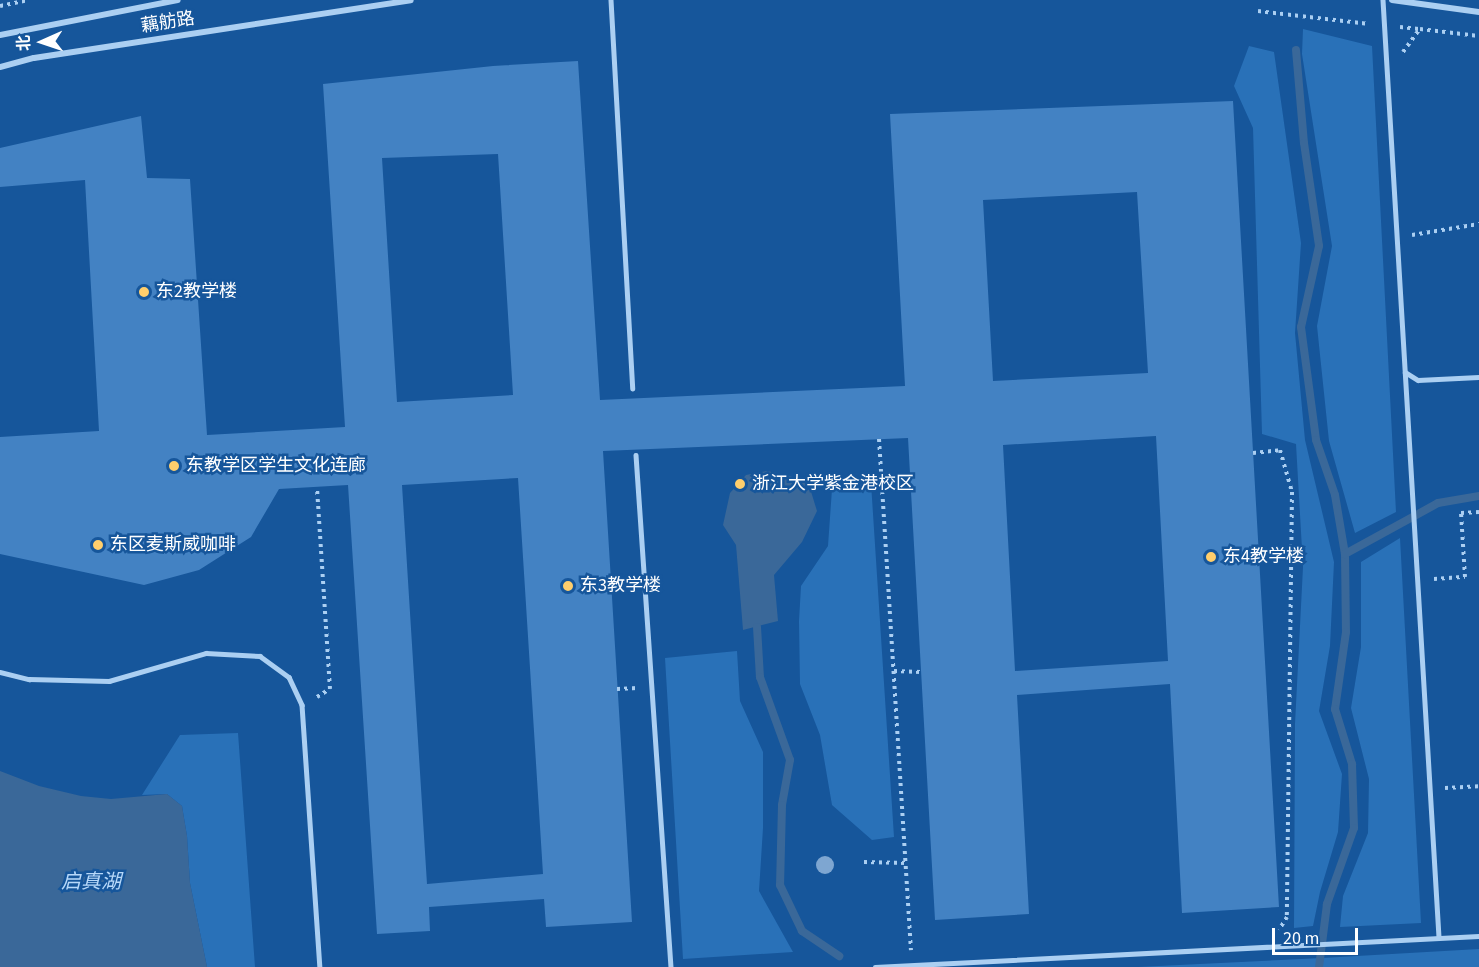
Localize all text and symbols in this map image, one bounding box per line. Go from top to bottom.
street label: 藕舫路 [140,8,196,38]
north arrow [12,12,72,72]
text: 北 [13,34,35,52]
place label: 东2教学楼 [156,281,237,303]
marker: 东2教学楼 [137,285,151,299]
place label: 东教学区学生文化连廊 [186,455,366,477]
marker: 东教学区学生文化连廊 [167,459,181,473]
place label: 浙江大学紫金港校区 [752,473,914,495]
marker: 浙江大学紫金港校区 [733,477,747,491]
place label: 东区麦斯威咖啡 [110,534,236,556]
marker: 东区麦斯威咖啡 [91,538,105,552]
place label: 东4教学楼 [1223,546,1304,568]
marker: 东4教学楼 [1204,550,1218,564]
place label: 东3教学楼 [580,575,661,597]
marker: 东3教学楼 [561,579,575,593]
water label: 启真湖 [61,870,121,894]
scale bar [1275,916,1360,954]
text: 20 m [1283,926,1319,951]

